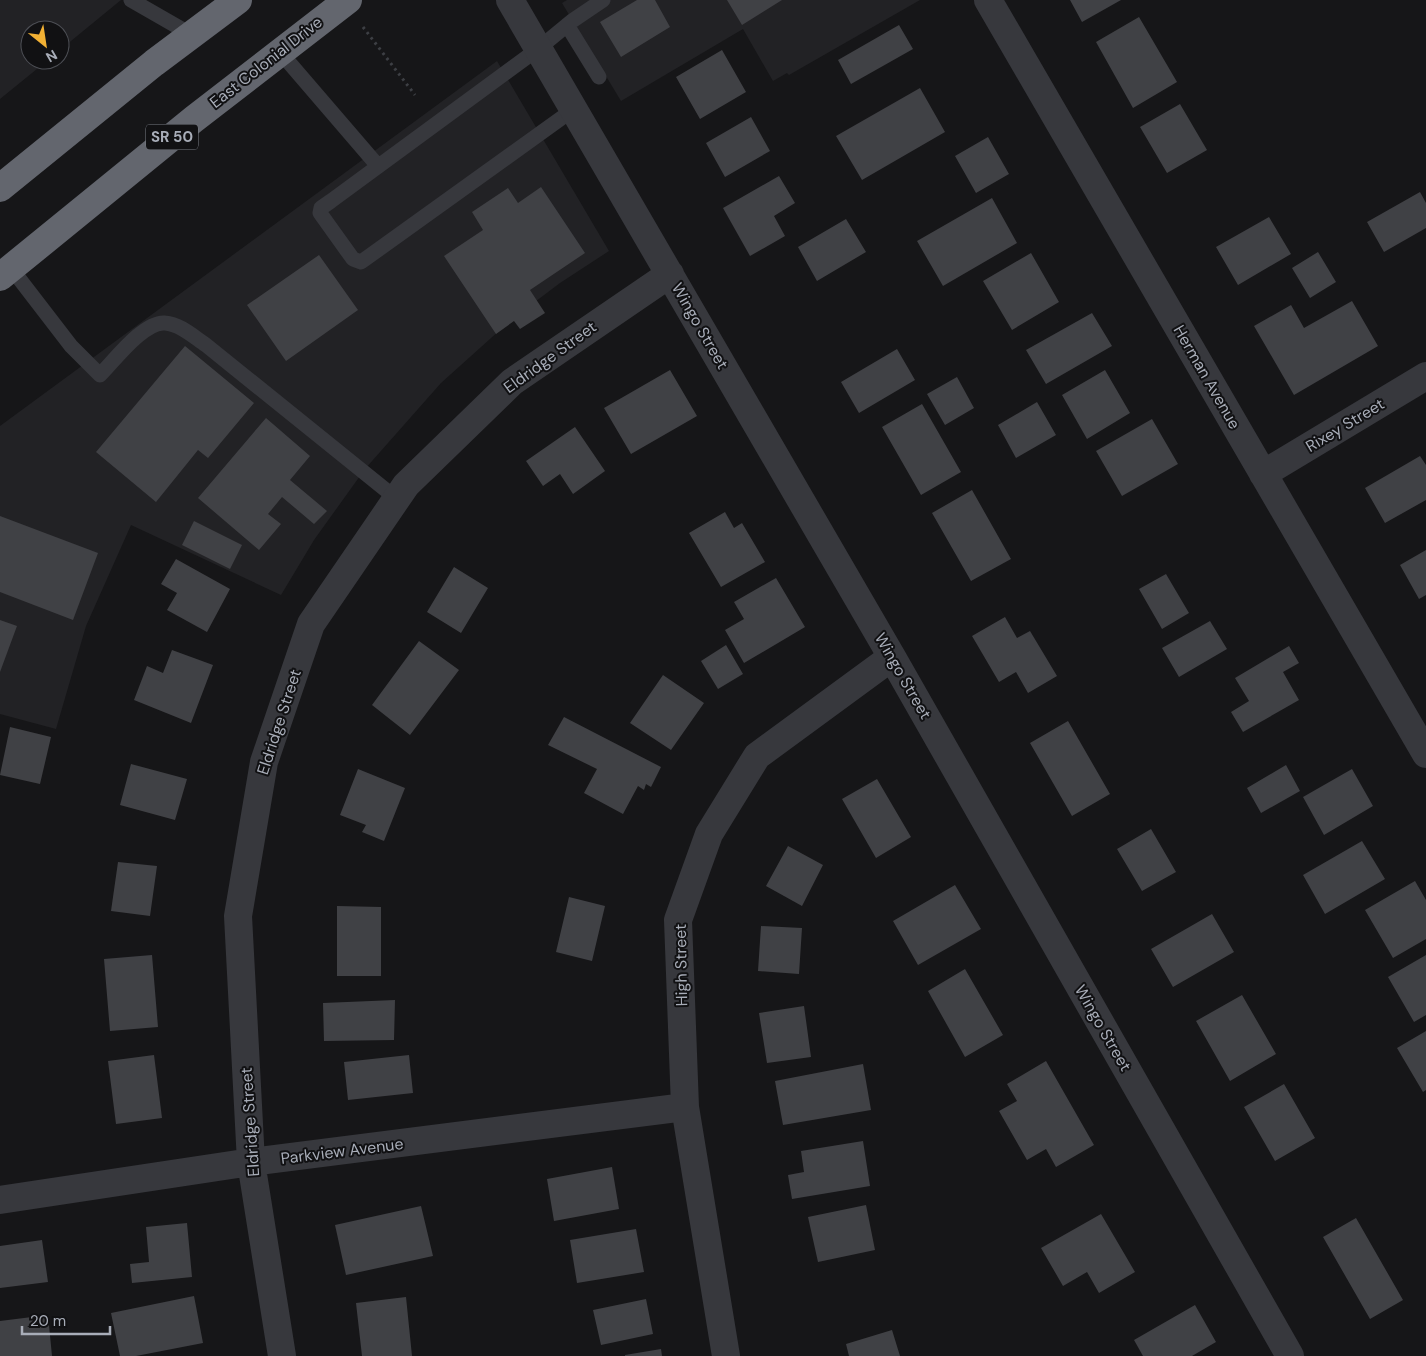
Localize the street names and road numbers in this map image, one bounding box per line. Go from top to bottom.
street label: East Colonial Drive [205,11,327,113]
road number: SR 50 [146,124,198,150]
street label: Wingo Street [667,279,733,373]
street label: Eldridge Street [499,316,601,398]
street label: Herman Avenue [1169,321,1245,433]
street label: Rixey Street [1302,393,1388,457]
street label: Wingo Street [870,629,936,723]
street label: Eldridge Street [252,667,306,777]
street label: High Street [670,924,692,1006]
street label: Wingo Street [1070,981,1136,1075]
street label: Eldridge Street [236,1067,264,1177]
street label: Parkview Avenue [279,1133,405,1169]

